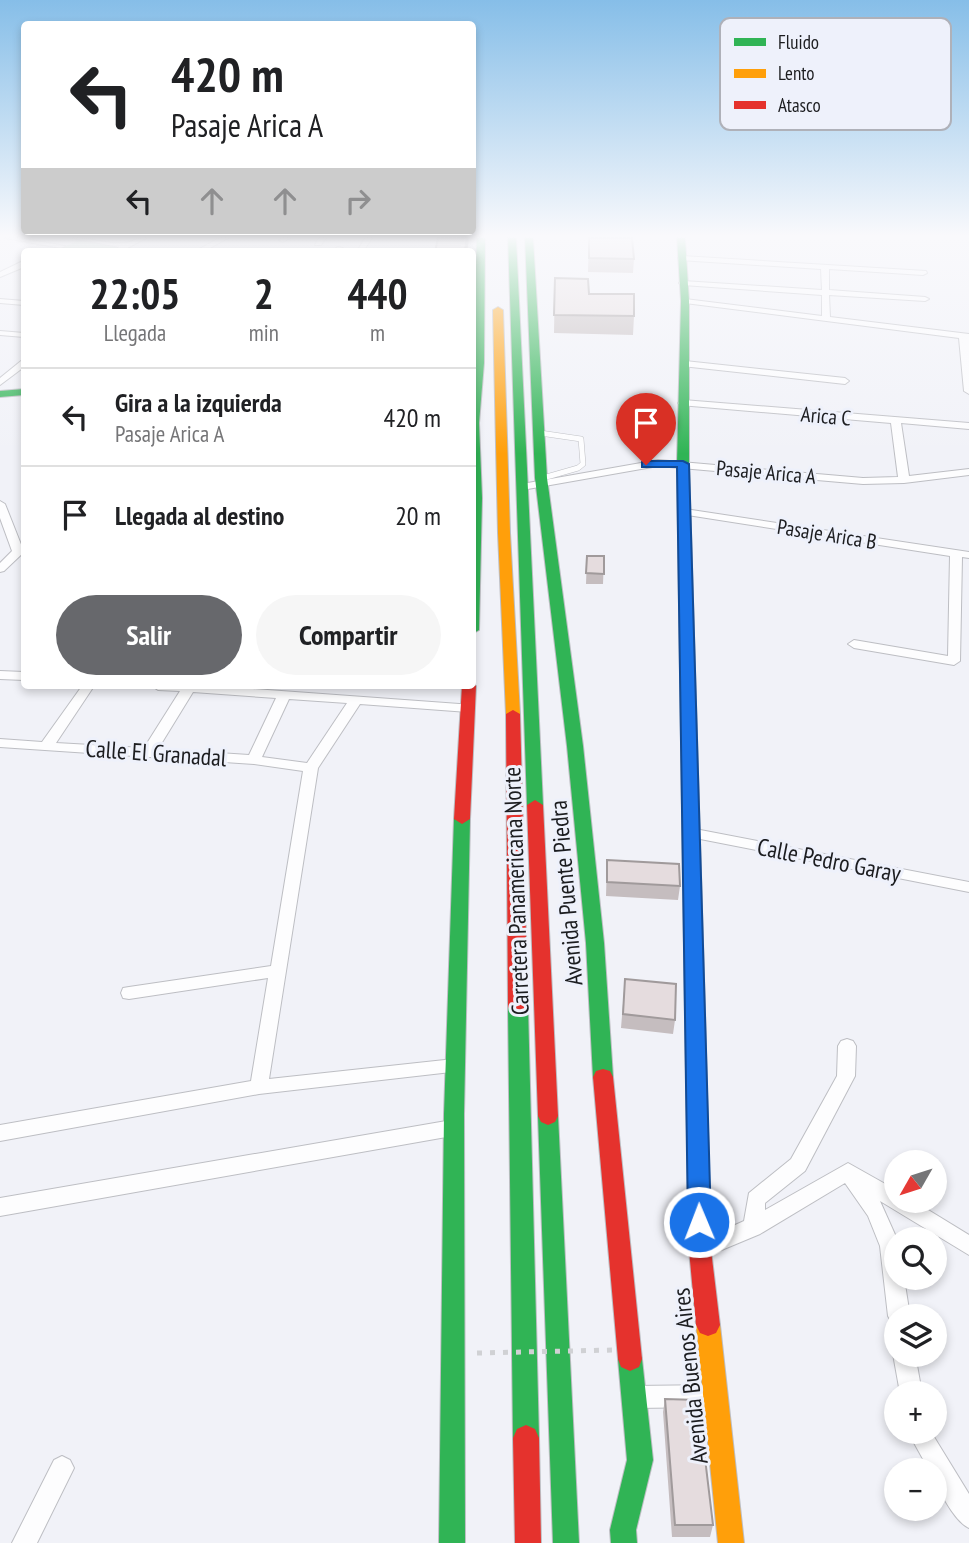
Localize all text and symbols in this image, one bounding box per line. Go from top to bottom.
legend [720,18,951,130]
text: Fluido [778,30,819,54]
text: 420 m [171,42,284,106]
icon: left [56,49,147,140]
text: Lento [778,61,815,85]
text: Atasco [778,93,821,117]
text: Pasaje Arica A [171,104,323,146]
icon: left [120,182,158,220]
icon: ahead [193,182,231,220]
icon: ahead [266,182,304,220]
icon: right [339,182,377,220]
text: 22:05 [89,266,180,321]
text: 2 [254,266,274,321]
text: 440 [347,266,408,321]
text: Llegada [104,318,166,347]
text: min [249,318,279,347]
text: m [370,318,385,347]
text: Gira a la izquierda [115,386,282,419]
pin [616,393,676,465]
icon: left [56,398,94,436]
street label: Arica C [800,400,853,432]
text: 420 m [383,401,441,434]
icon: arrive [627,404,665,442]
text: Pasaje Arica A [115,419,224,448]
street label: Pasaje Arica A [715,454,817,490]
icon: arrive [56,496,94,534]
text: Llegada al destino [115,499,284,532]
text: 20 m [395,499,441,532]
street label: Pasaje Arica B [775,513,879,555]
button: Salir [56,595,242,675]
button: Compartir [256,595,441,675]
street label: Calle El Granadal [85,733,228,773]
street label: Carretera Panamericana Norte [496,766,536,1016]
street label: Avenida Puente Piedra [542,799,590,987]
street label: Calle Pedro Garay [755,831,903,889]
north arrow [884,1150,947,1213]
map controls [884,1150,947,1521]
position arrow [662,1185,736,1259]
button: search [884,1227,947,1290]
street label: Avenida Buenos Aires [665,1286,715,1466]
button: layers [884,1304,947,1367]
button: + [884,1381,947,1444]
button: − [884,1458,947,1521]

